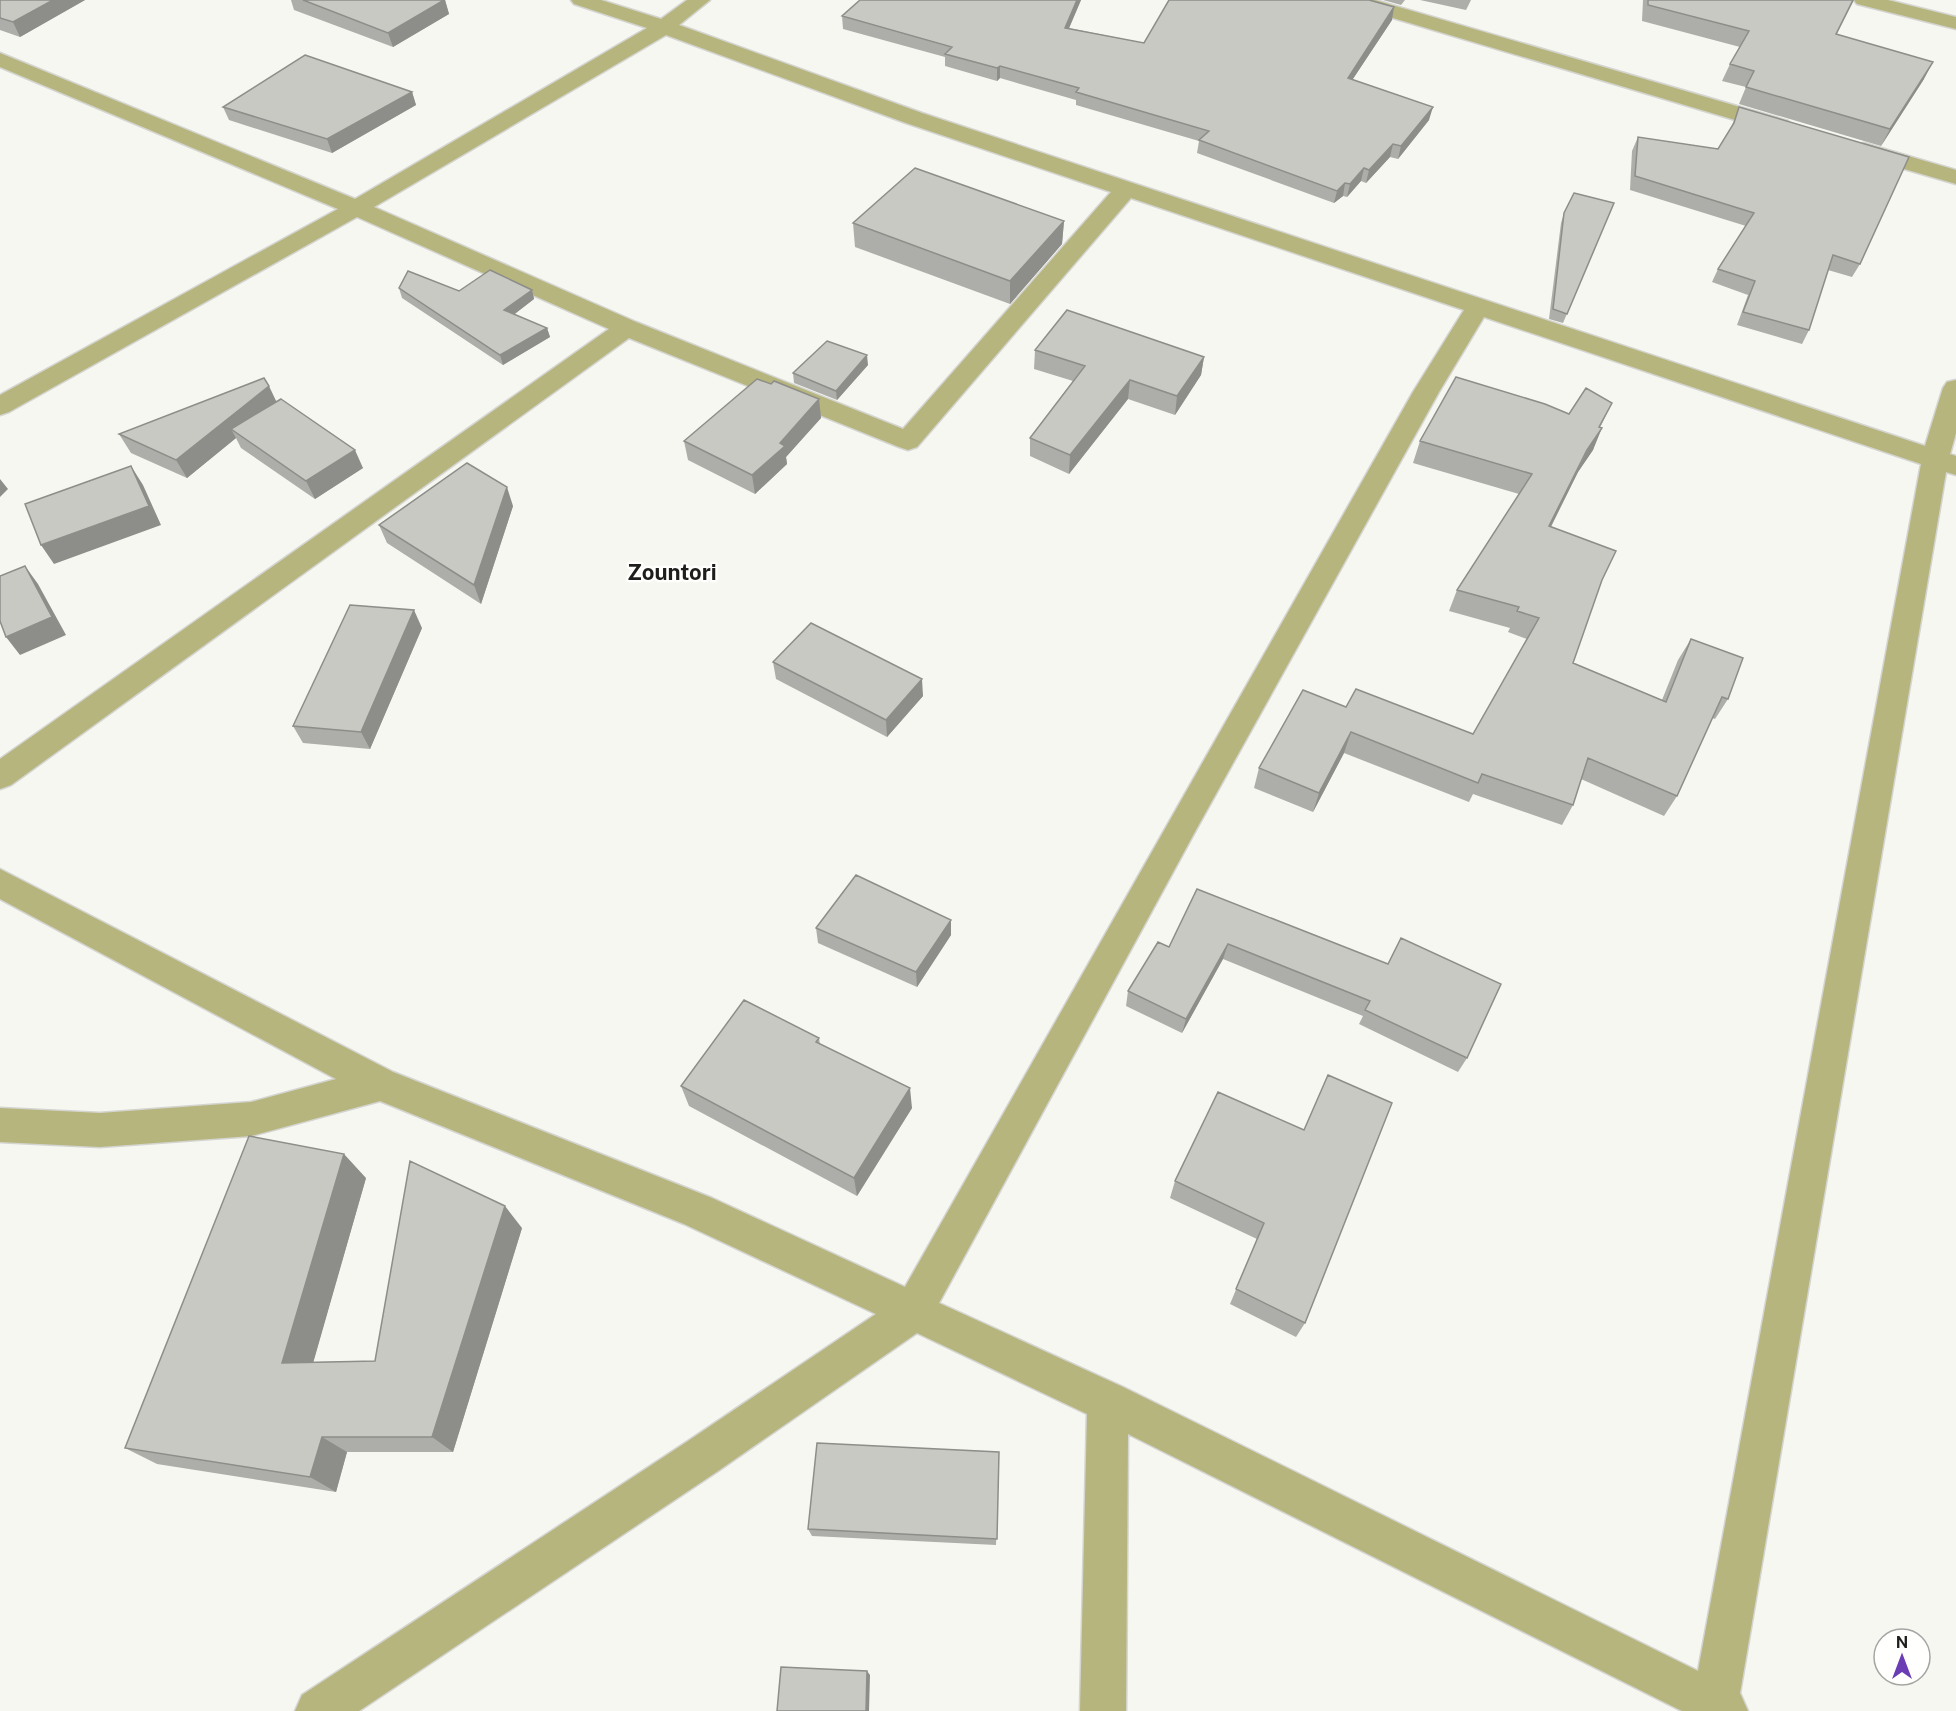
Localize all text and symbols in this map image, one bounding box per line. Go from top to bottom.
district label: Zountori [627,559,717,585]
north arrow [1872,1627,1932,1687]
text: N [1896,1633,1908,1652]

